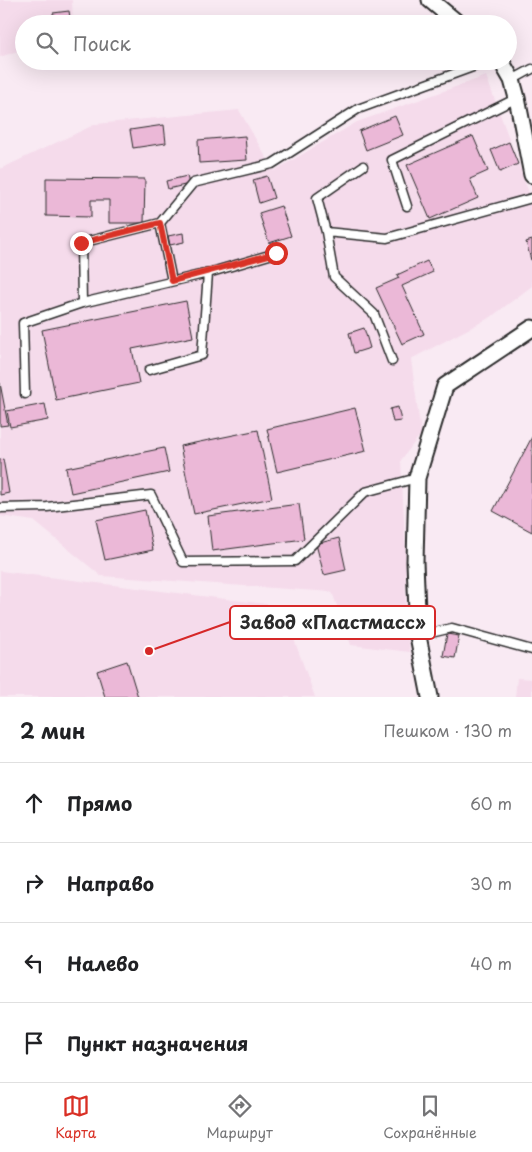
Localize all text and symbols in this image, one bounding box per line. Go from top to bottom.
search box [15,15,517,70]
icon: search [33,29,61,57]
text: Поиск [73,29,131,57]
route end [70,232,93,255]
route start [265,242,288,265]
callout: Завод «Пластмасс» [230,606,435,639]
text: Завод «Пластмасс» [239,608,426,635]
text: 2 мин [20,714,85,746]
text: Пешком · 130 m [384,718,512,742]
icon: ahead [20,789,48,817]
text: Прямо [67,789,132,817]
text: 60 m [470,791,512,815]
icon: right [20,869,48,897]
text: Направо [67,869,154,897]
text: 30 m [470,871,512,895]
icon: left [20,949,48,977]
text: Налево [67,949,139,977]
text: 40 m [470,951,512,975]
icon: arrive [20,1029,48,1057]
text: Пункт назначения [67,1029,248,1057]
tab: Карта [55,1092,96,1143]
tab: Маршрут [207,1092,273,1143]
tab: Сохранённые [383,1092,477,1143]

